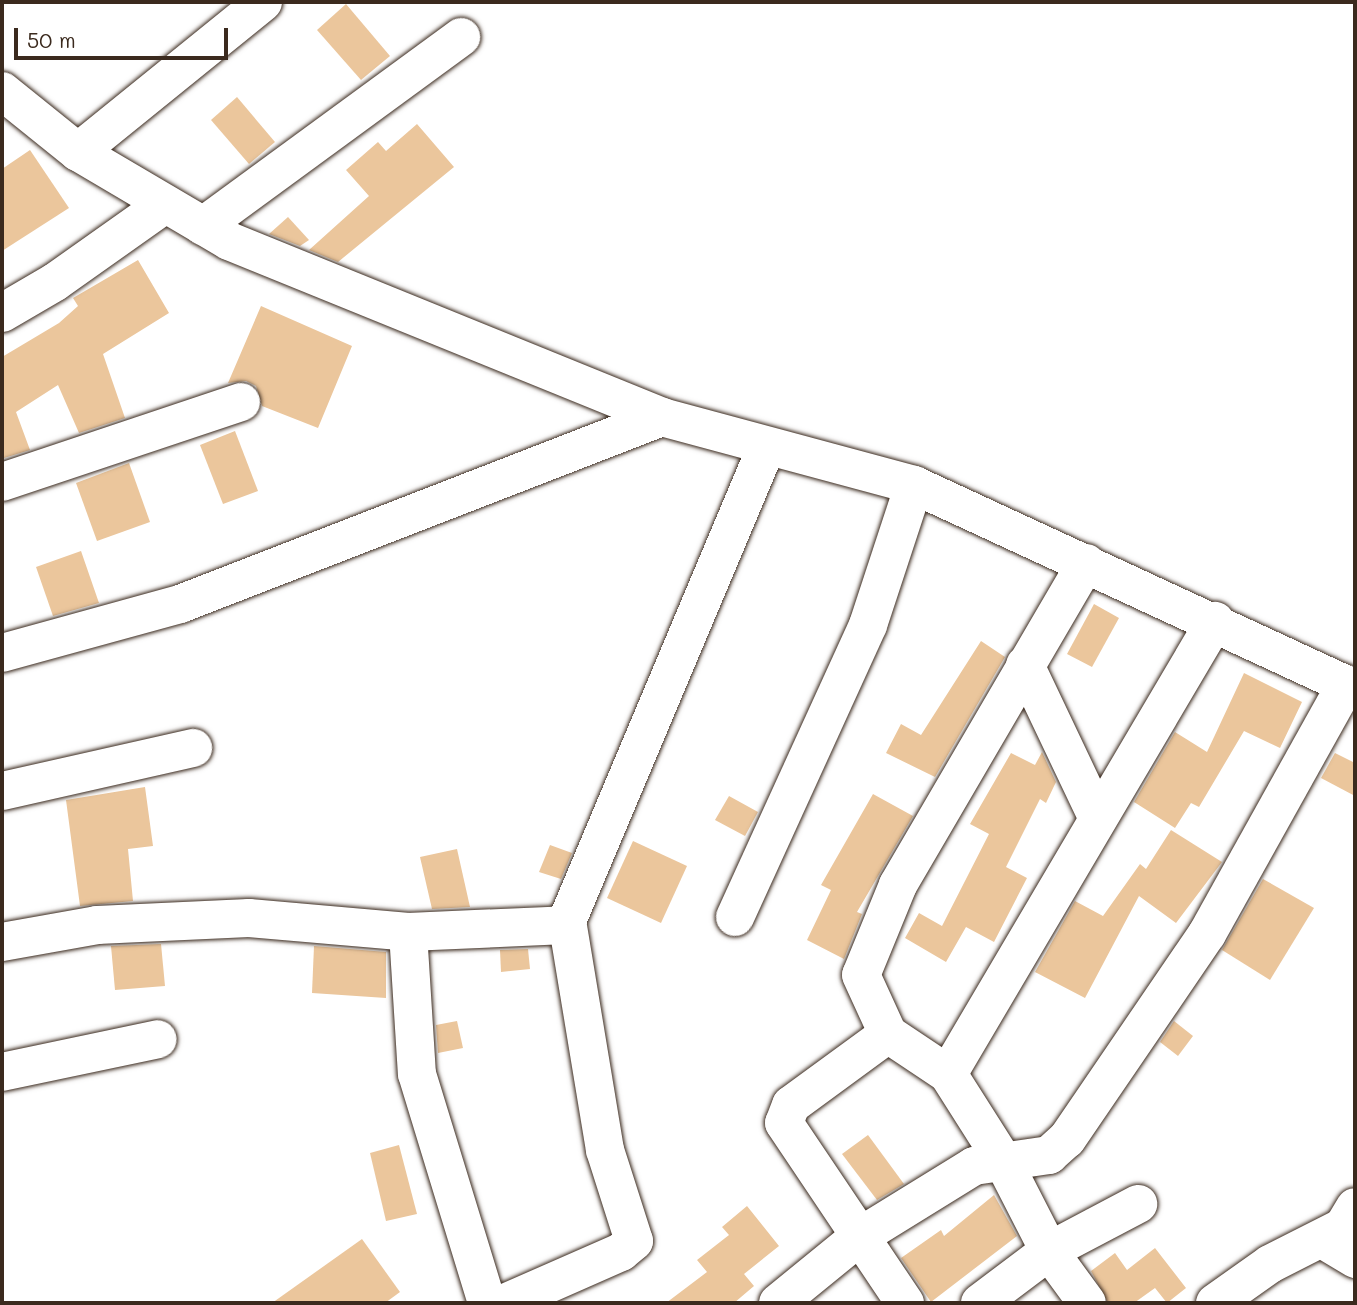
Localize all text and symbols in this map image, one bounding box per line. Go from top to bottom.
scale bar [18,14,231,58]
text: 50 m [27,26,76,53]

